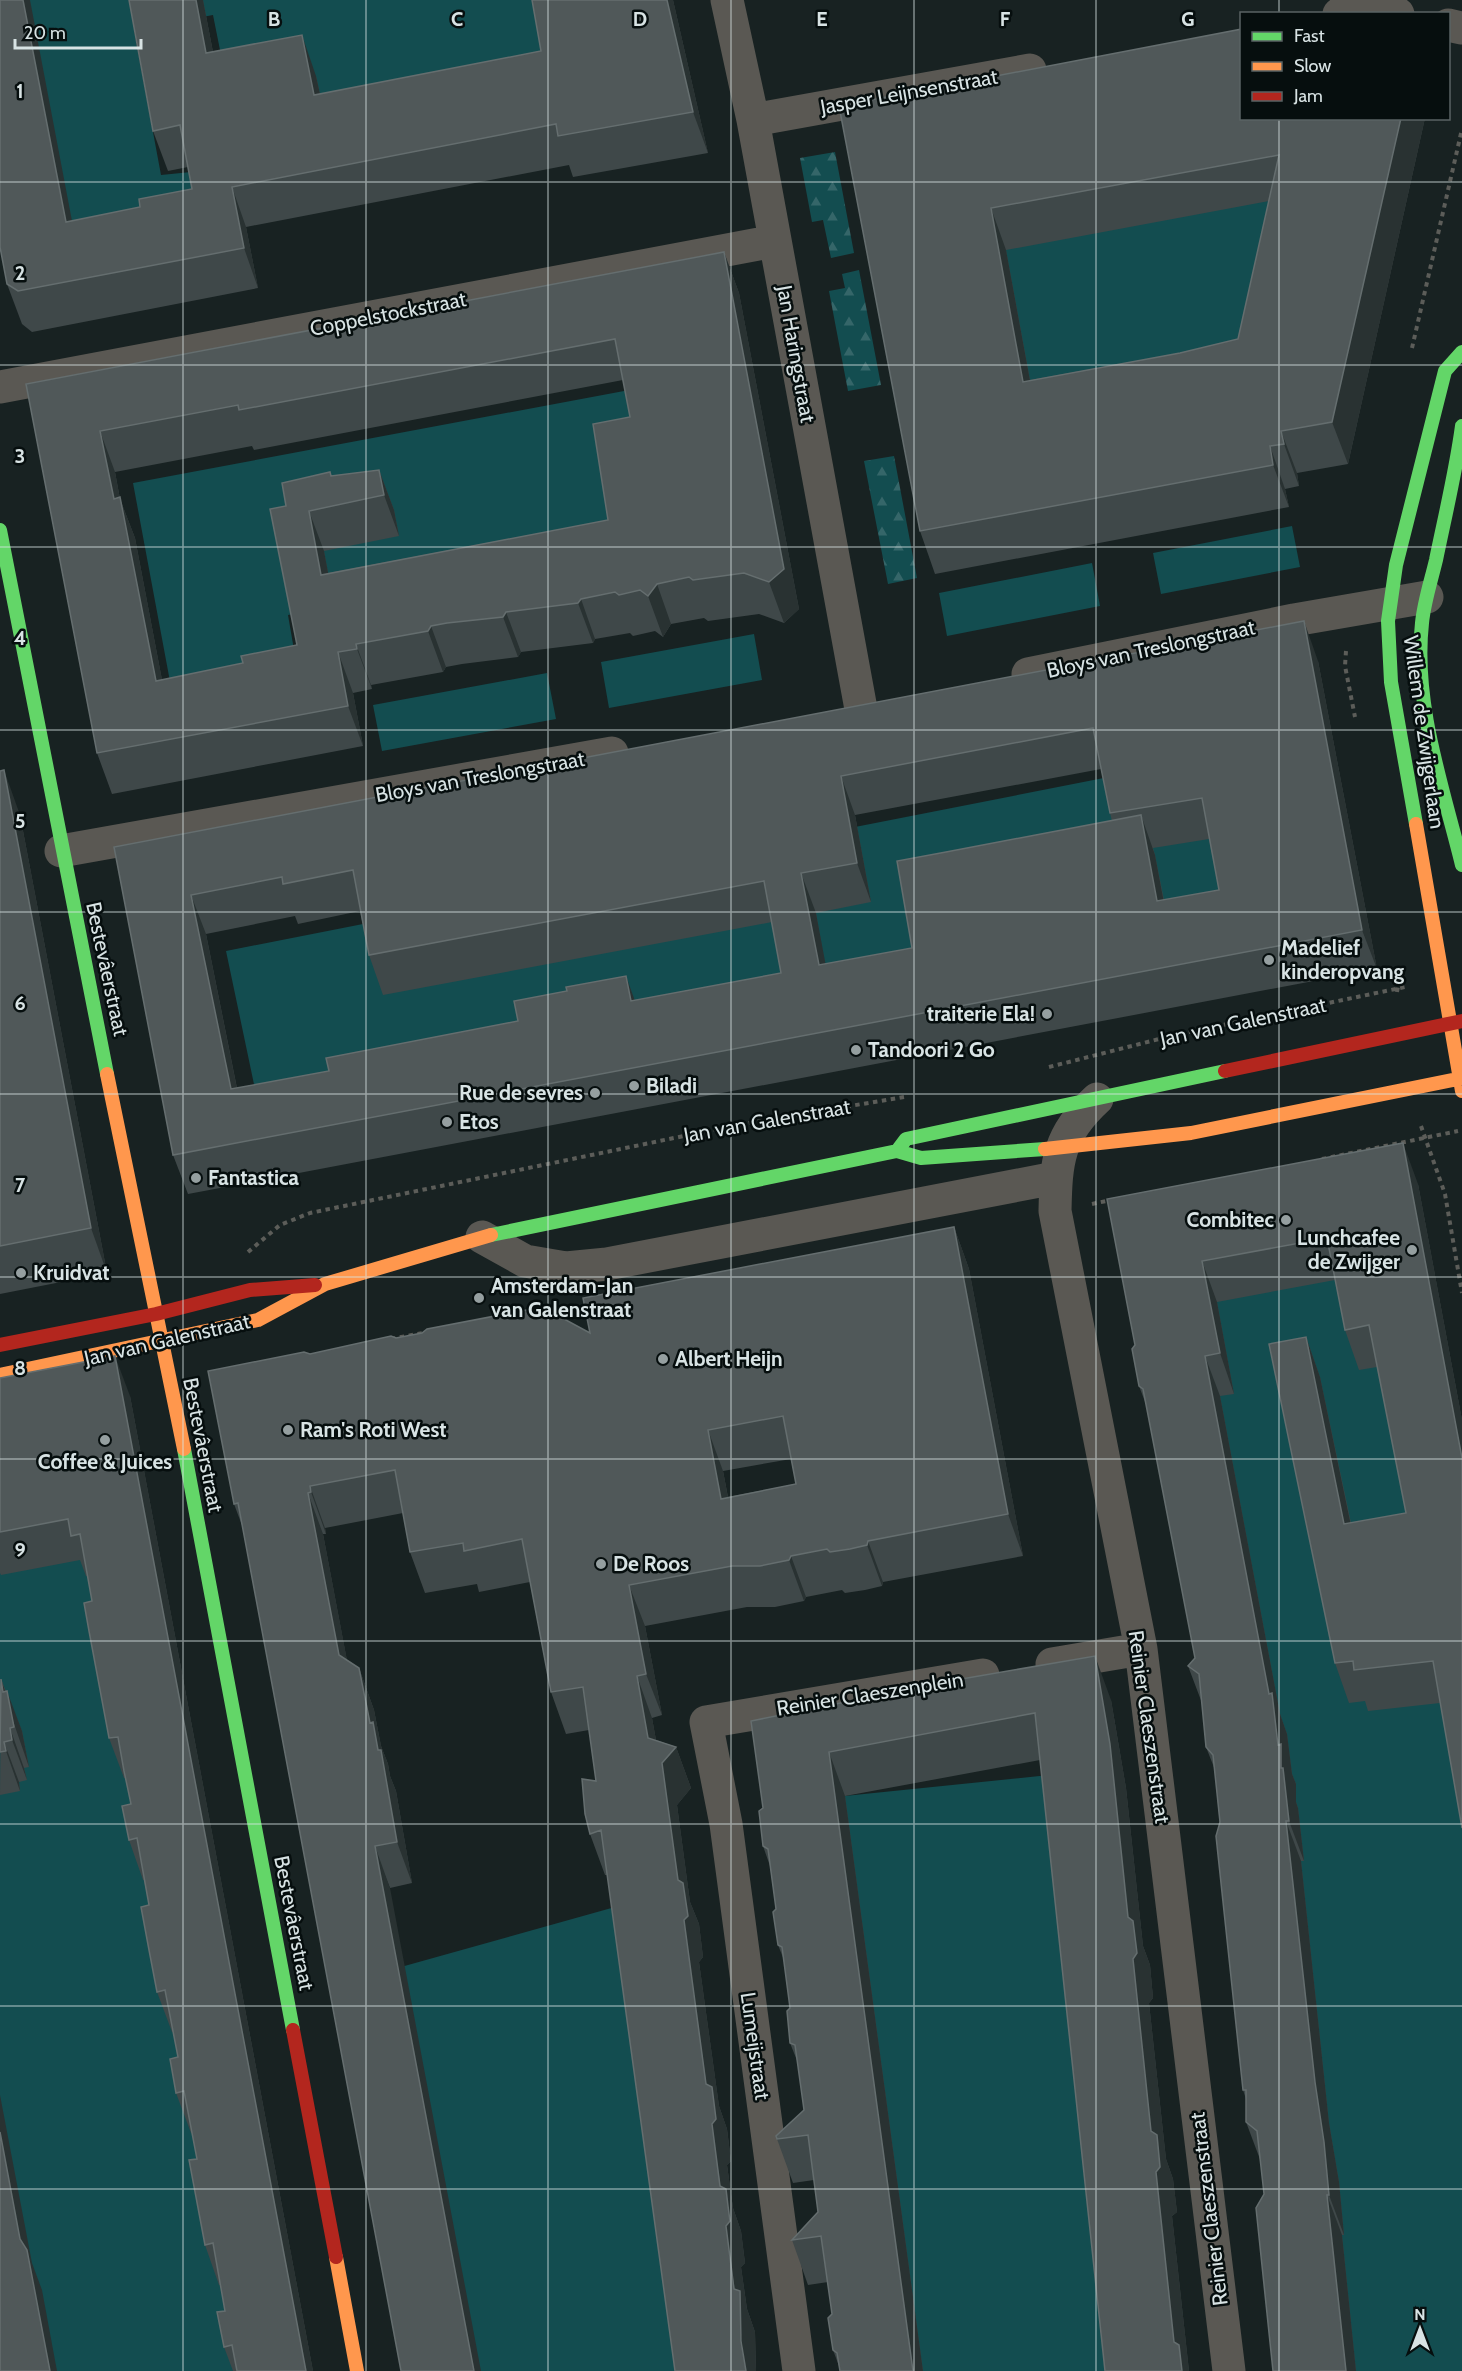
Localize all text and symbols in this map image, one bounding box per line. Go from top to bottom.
text: B [268,7,280,31]
text: C [451,7,463,31]
text: D [633,7,647,31]
text: E [816,7,828,31]
text: F [1000,7,1011,31]
text: G [1181,7,1195,31]
scale bar [15,12,141,50]
legend [1240,12,1450,120]
text: 20 m [24,22,66,44]
text: Fast [1294,25,1325,47]
text: Slow [1294,55,1331,77]
street label: Jasper Leijnsenstraat [817,64,1000,121]
text: 1 [16,79,24,103]
text: Jam [1293,85,1323,107]
text: 2 [15,261,25,285]
street label: Jan Haringstraat [772,282,821,425]
street label: Coppelstockstraat [308,286,468,341]
text: 3 [15,444,25,468]
street label: Bloys van Treslongstraat [1044,614,1257,683]
text: 4 [14,626,26,650]
street label: Willem de Zwijgerlaan [1398,634,1450,830]
street label: Bloys van Treslongstraat [373,746,587,807]
text: 5 [15,809,25,833]
street label: Bestevâerstraat [81,899,134,1038]
place label: Madelief kinderopvang [1281,935,1405,984]
marker: Madelief kinderopvang [1262,953,1276,967]
text: 6 [14,991,26,1015]
street label: Jan van Galenstraat [1157,992,1328,1052]
place label: traiterie Ela! [927,1001,1035,1026]
marker: traiterie Ela! [1040,1007,1054,1021]
place label: Tandoori 2 Go [868,1037,995,1062]
marker: Tandoori 2 Go [849,1043,863,1057]
place label: Biladi [646,1073,697,1098]
marker: Biladi [627,1079,641,1093]
place label: Rue de sevres [459,1080,583,1105]
marker: Rue de sevres [588,1086,602,1100]
street label: Jan van Galenstraat [680,1094,852,1148]
place label: Etos [459,1109,499,1134]
marker: Etos [440,1115,454,1129]
place label: Fantastica [208,1165,300,1190]
marker: Fantastica [189,1171,203,1185]
text: 7 [15,1173,26,1197]
place label: Combitec [1187,1207,1274,1232]
marker: Combitec [1279,1213,1293,1227]
place label: Lunchcafee de Zwijger [1297,1225,1400,1274]
marker: Lunchcafee de Zwijger [1405,1243,1419,1257]
place label: Kruidvat [33,1260,110,1285]
marker: Kruidvat [14,1266,28,1280]
place label: Amsterdam-Jan van Galenstraat [491,1273,633,1322]
marker: Amsterdam-Jan van Galenstraat [472,1291,486,1305]
street label: Jan van Galenstraat [81,1308,252,1371]
place label: Albert Heijn [675,1346,783,1371]
marker: Albert Heijn [656,1352,670,1366]
text: 8 [14,1356,26,1380]
street label: Bestevâerstraat [178,1375,229,1514]
place label: Ram's Roti West [300,1417,447,1442]
marker: Ram's Roti West [281,1423,295,1437]
marker: Coffee & Juices [98,1433,112,1447]
place label: Coffee & Juices [38,1449,172,1474]
text: 9 [14,1538,26,1562]
place label: De Roos [613,1551,689,1576]
marker: De Roos [594,1557,608,1571]
street label: Reinier Claeszenstraat [1124,1629,1175,1825]
street label: Reinier Claeszenplein [775,1666,965,1721]
street label: Bestevâerstraat [269,1853,320,1992]
street label: Lumeijstraat [735,1990,775,2102]
street label: Reinier Claeszenstraat [1184,2111,1233,2307]
north arrow [1390,2299,1450,2359]
text: N [1414,2305,1426,2324]

